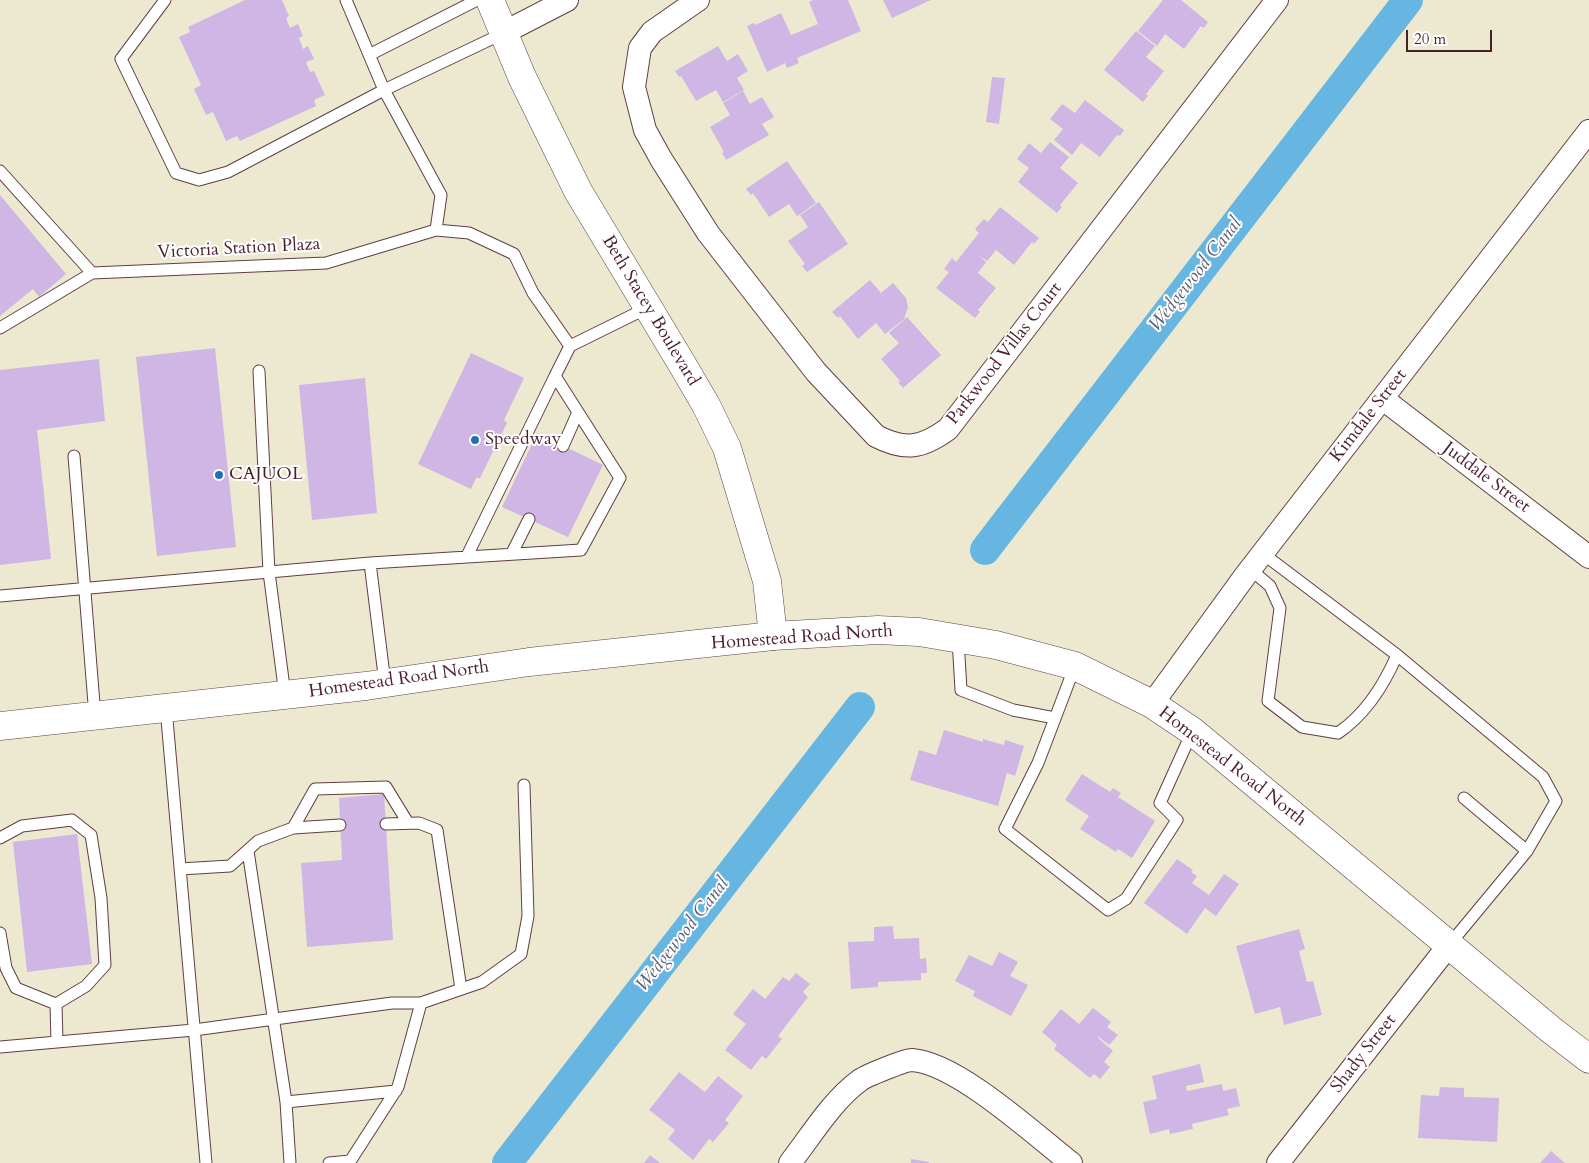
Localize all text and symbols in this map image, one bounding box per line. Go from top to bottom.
scale bar [1409,20,1495,52]
text: 20 m [1414,29,1446,49]
water label: Wedgewood Canal [1144,213,1248,337]
street label: Beth Stacey Boulevard [597,232,703,390]
street label: Victoria Station Plaza [157,234,321,264]
street label: Parkwood Villas Court [943,279,1067,429]
street label: Kimdale Street [1326,365,1412,467]
place label: Speedway [485,429,561,451]
marker: Speedway [469,434,481,446]
street label: Juddale Street [1438,438,1534,518]
place label: CAJUOL [229,464,303,486]
marker: CAJUOL [213,469,225,481]
street label: Homestead Road North [711,621,893,655]
street label: Homestead Road North [307,657,491,703]
street label: Homestead Road North [1154,703,1310,831]
water label: Wedgewood Canal [631,873,735,997]
street label: Shady Street [1327,1010,1401,1098]

